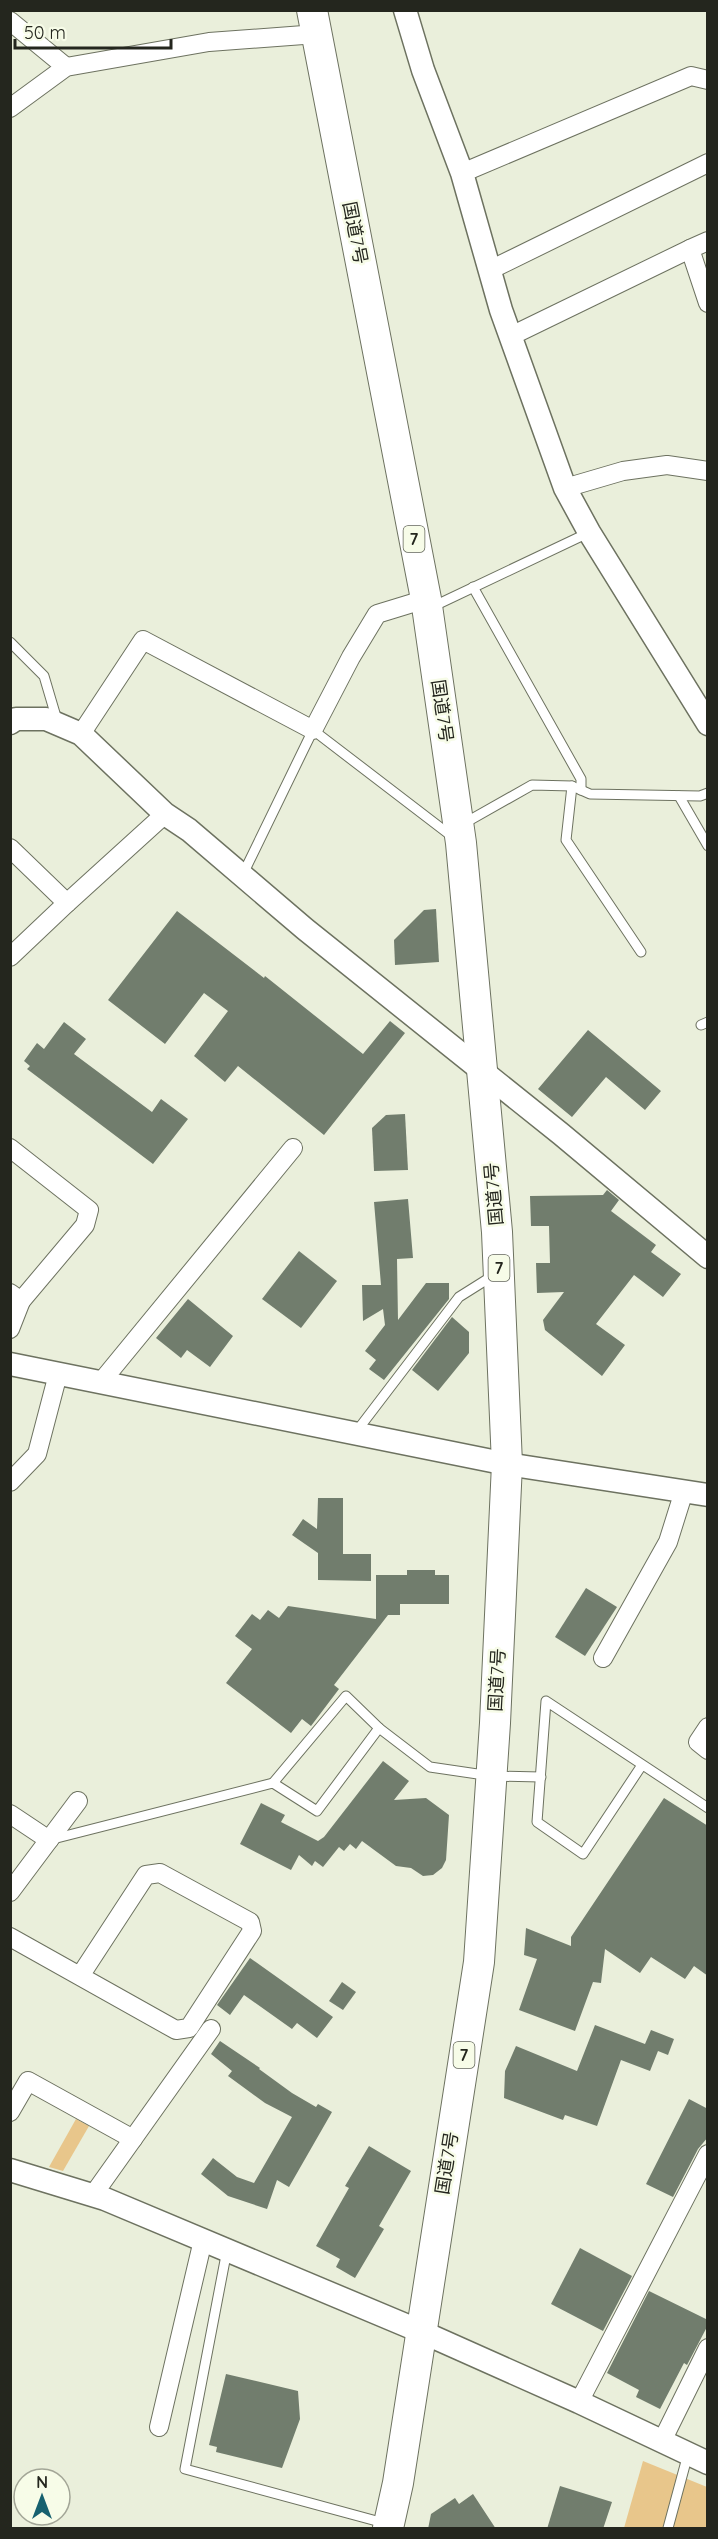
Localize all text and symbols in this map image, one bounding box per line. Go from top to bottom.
scale bar [15,12,171,50]
text: 50 m [24,21,66,44]
street label: 国道7号 [338,200,373,266]
road number: 7 [404,526,424,552]
street label: 国道7号 [427,678,458,744]
street label: 国道7号 [479,1162,508,1227]
road number: 7 [488,1255,510,1281]
street label: 国道7号 [483,1648,510,1712]
road number: 7 [454,2042,474,2068]
street label: 国道7号 [430,2130,463,2196]
north arrow [12,2467,72,2527]
text: N [36,2472,48,2492]

